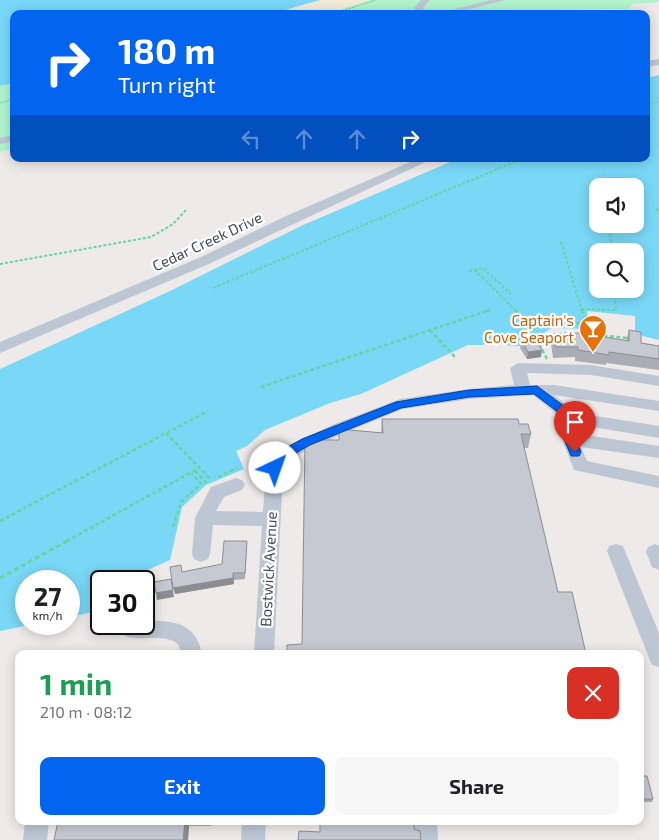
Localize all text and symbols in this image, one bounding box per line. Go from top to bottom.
text: 180 m [118,29,215,71]
icon: right [35,30,100,95]
text: Turn right [118,71,216,97]
icon: left [237,125,265,153]
icon: ahead [290,125,318,153]
icon: ahead [343,125,371,153]
icon: right [396,125,424,153]
map controls [589,178,644,298]
button: sound [589,178,644,233]
street label: Cedar Creek Drive [149,208,265,274]
button: search [589,243,644,298]
place label: Captain's Cove Seaport [484,311,574,346]
bar icon: Captain's Cove Seaport [578,314,608,353]
pin [554,401,596,452]
icon: arrive [561,408,589,436]
position arrow [248,441,300,493]
street label: Bostwick Avenue [256,511,280,627]
speed limit sign: 30 [90,570,155,635]
text: 27 [34,581,61,611]
text: km/h [33,608,62,622]
text: 1 min [40,665,112,701]
button: close [567,667,619,719]
text: 210 m · 08:12 [40,702,132,721]
button: Exit [40,757,325,815]
button: Share [335,757,619,815]

